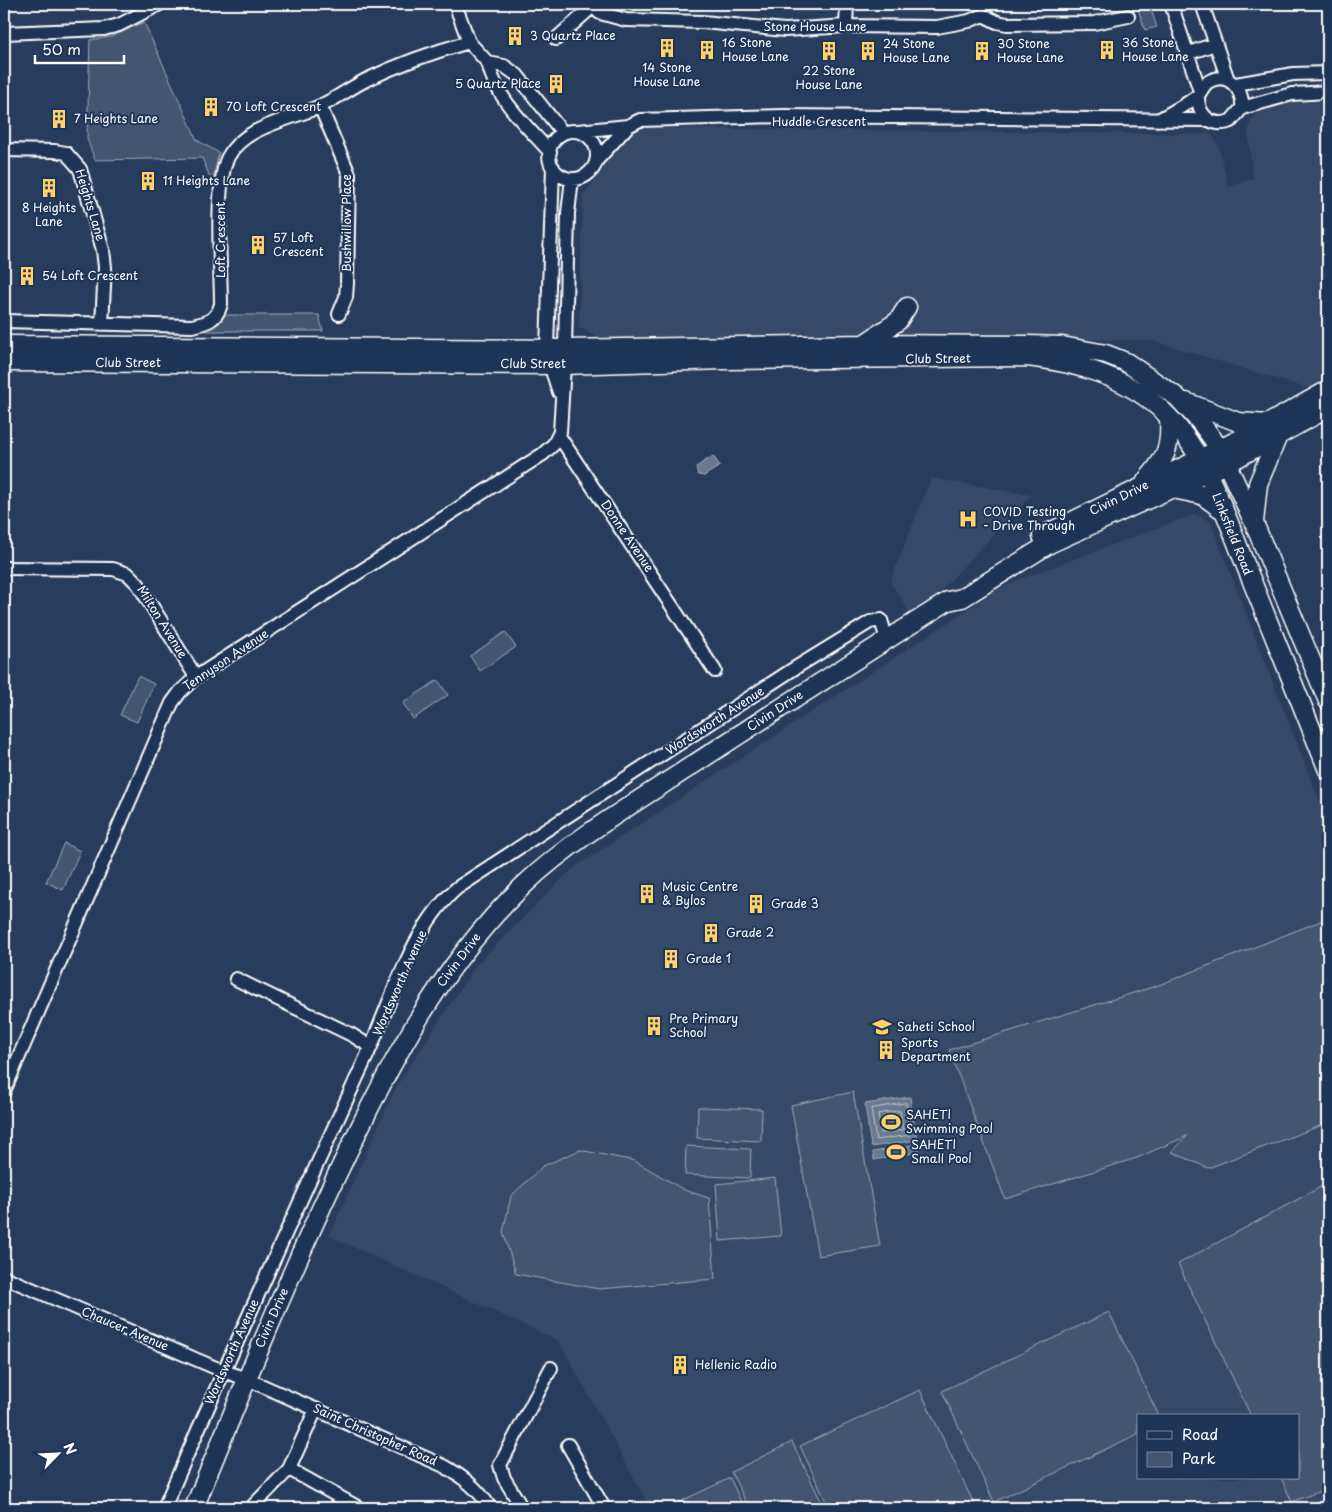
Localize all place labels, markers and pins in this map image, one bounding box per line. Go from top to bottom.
building icon: 3 Quartz Place [504,25,526,47]
place label: 3 Quartz Place [530,26,616,44]
place label: 16 Stone House Lane [722,33,789,65]
place label: 36 Stone House Lane [1122,33,1189,65]
place label: 24 Stone House Lane [883,34,950,66]
place label: 30 Stone House Lane [997,34,1064,66]
building icon: 14 Stone House Lane [656,37,678,59]
building icon: 16 Stone House Lane [696,39,718,61]
building icon: 36 Stone House Lane [1096,39,1118,61]
building icon: 22 Stone House Lane [818,40,840,62]
building icon: 24 Stone House Lane [857,40,879,62]
building icon: 30 Stone House Lane [971,40,993,62]
place label: 14 Stone House Lane [634,58,701,90]
place label: 22 Stone House Lane [796,61,863,93]
building icon: 5 Quartz Place [545,73,567,95]
place label: 5 Quartz Place [455,74,541,92]
building icon: 70 Loft Crescent [200,96,222,118]
place label: 70 Loft Crescent [226,97,321,115]
building icon: 7 Heights Lane [48,108,70,130]
place label: 7 Heights Lane [74,109,159,127]
building icon: 11 Heights Lane [137,170,159,192]
place label: 11 Heights Lane [163,171,251,189]
building icon: 8 Heights Lane [38,177,60,199]
place label: 8 Heights Lane [22,198,76,230]
place label: 57 Loft Crescent [273,228,324,260]
building icon: 57 Loft Crescent [247,234,269,256]
building icon: 54 Loft Crescent [16,265,38,287]
place label: 54 Loft Crescent [42,266,138,284]
place label: COVID Testing - Drive Through [983,502,1075,534]
hospital icon: COVID Testing - Drive Through [957,508,979,530]
place label: Music Centre & Bylos [662,877,738,909]
building icon: Music Centre & Bylos [636,883,658,905]
building icon: Grade 3 [745,893,767,915]
place label: Grade 3 [771,894,819,912]
building icon: Grade 2 [700,922,722,944]
place label: Grade 2 [726,923,774,941]
building icon: Grade 1 [660,948,682,970]
place label: Grade 1 [686,949,731,967]
place label: Pre Primary School [669,1009,738,1041]
building icon: Pre Primary School [643,1015,665,1037]
school or university icon: Saheti School [871,1016,893,1038]
place label: Saheti School [897,1017,975,1035]
place label: Sports Department [901,1033,971,1065]
building icon: Sports Department [875,1039,897,1061]
place label: SAHETI Swimming Pool [906,1105,993,1137]
sports icon: SAHETI Swimming Pool [880,1111,902,1133]
place label: SAHETI Small Pool [911,1135,972,1167]
sports icon: SAHETI Small Pool [885,1141,907,1163]
building icon: Hellenic Radio [669,1354,691,1376]
place label: Hellenic Radio [695,1355,777,1373]

